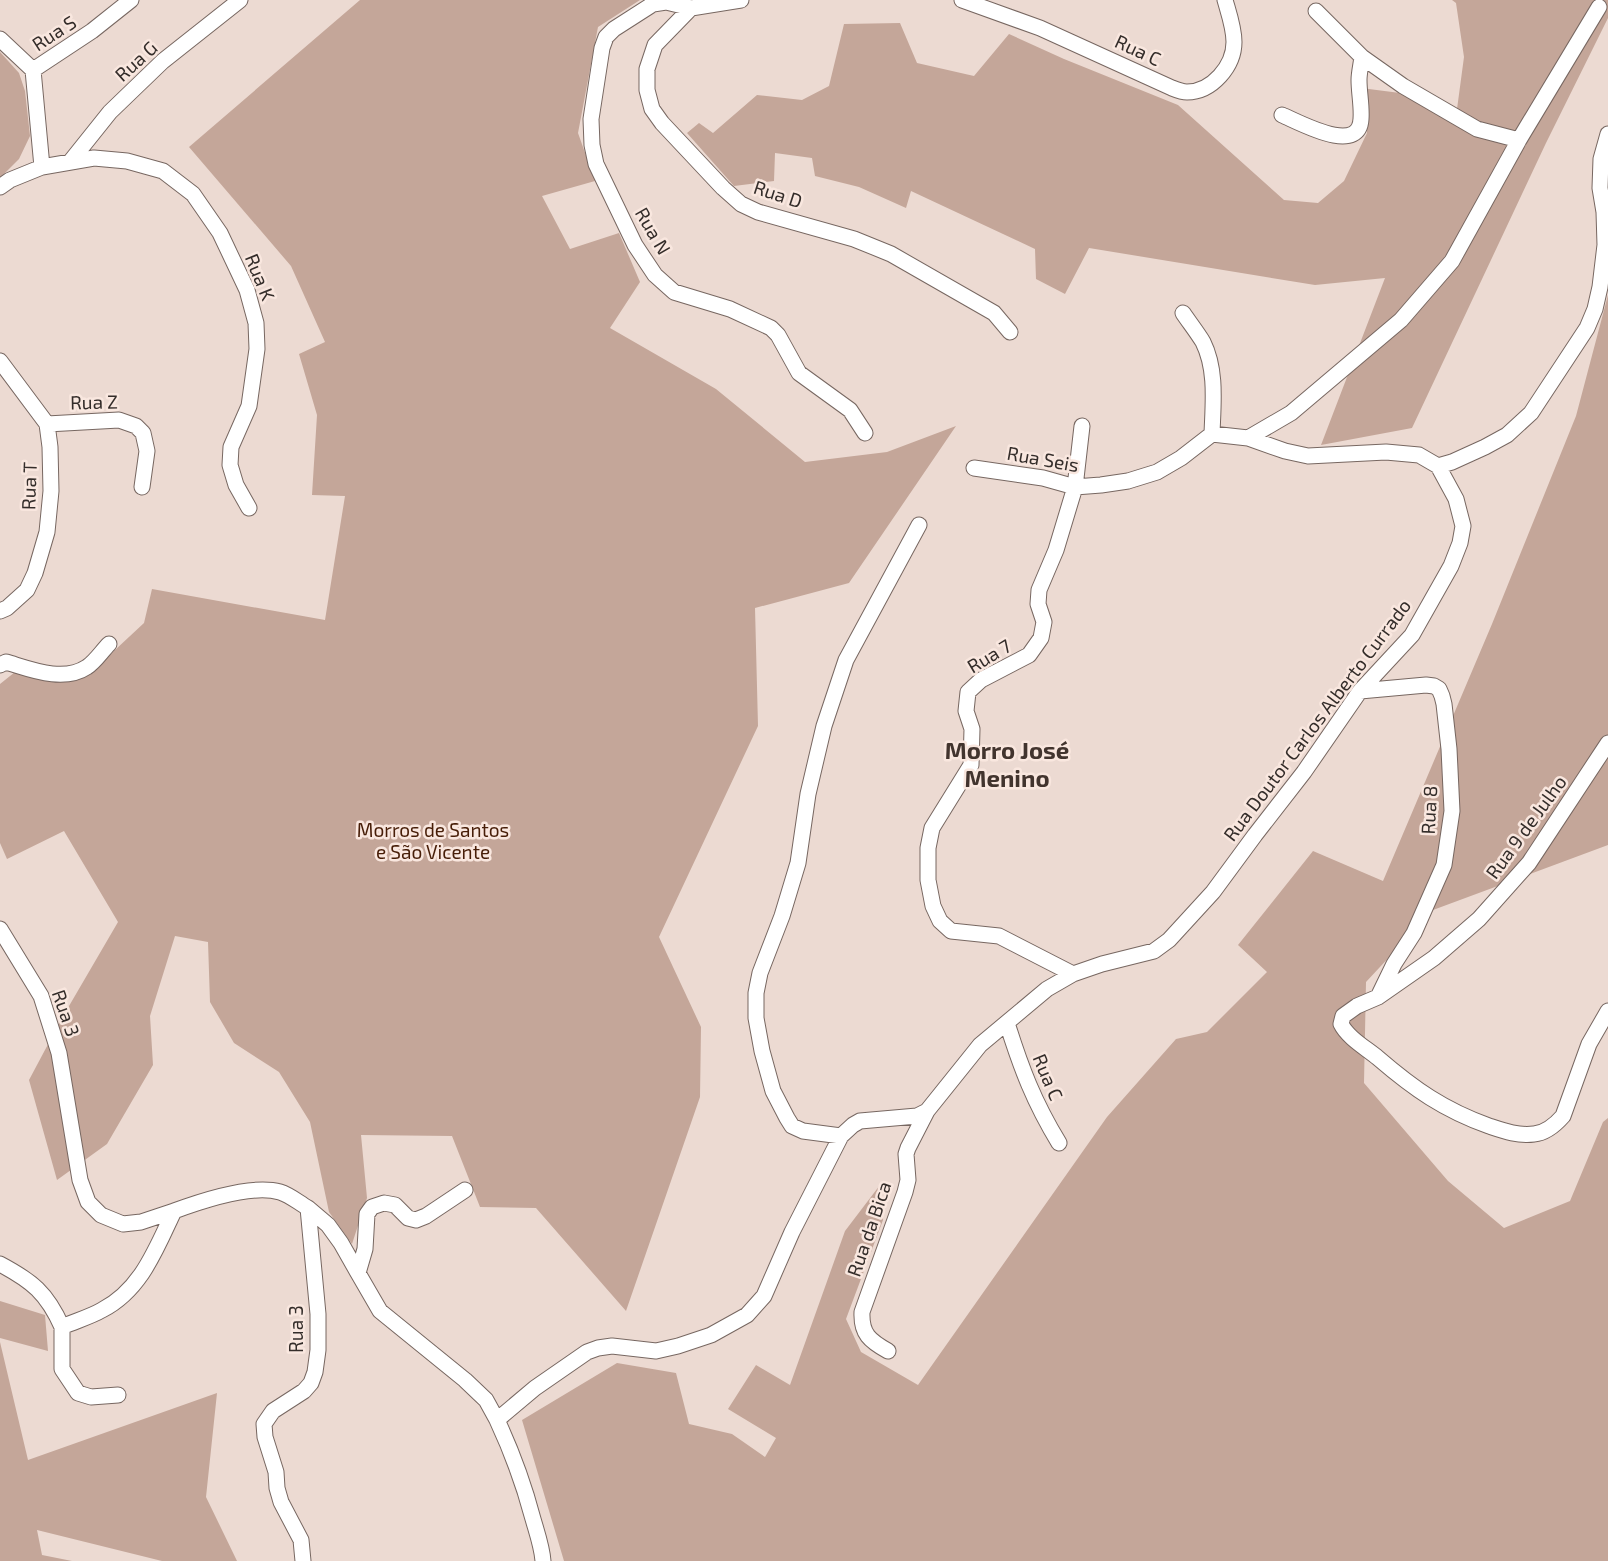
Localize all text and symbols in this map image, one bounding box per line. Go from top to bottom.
street label: Rua S [27,10,80,55]
street label: Rua C [1112,29,1165,70]
street label: Rua G [110,36,162,86]
street label: Rua D [751,175,805,212]
street label: Rua N [631,203,676,258]
street label: Rua K [241,250,280,304]
street label: Rua Z [70,390,118,413]
street label: Rua Seis [1005,441,1081,476]
street label: Rua T [16,462,41,510]
street label: Rua Doutor Carlos Alberto Currado [1218,594,1415,845]
street label: Rua 7 [963,633,1015,678]
district label: Morro José Menino [945,735,1069,792]
street label: Rua 9 de Julho [1480,771,1571,883]
street label: Rua 8 [1416,785,1441,835]
park label: Morros de Santos e São Vicente [357,818,509,863]
street label: Rua 3 [48,986,85,1039]
street label: Rua C [1028,1050,1069,1104]
street label: Rua da Bica [842,1178,896,1279]
street label: Rua 3 [284,1305,307,1353]

